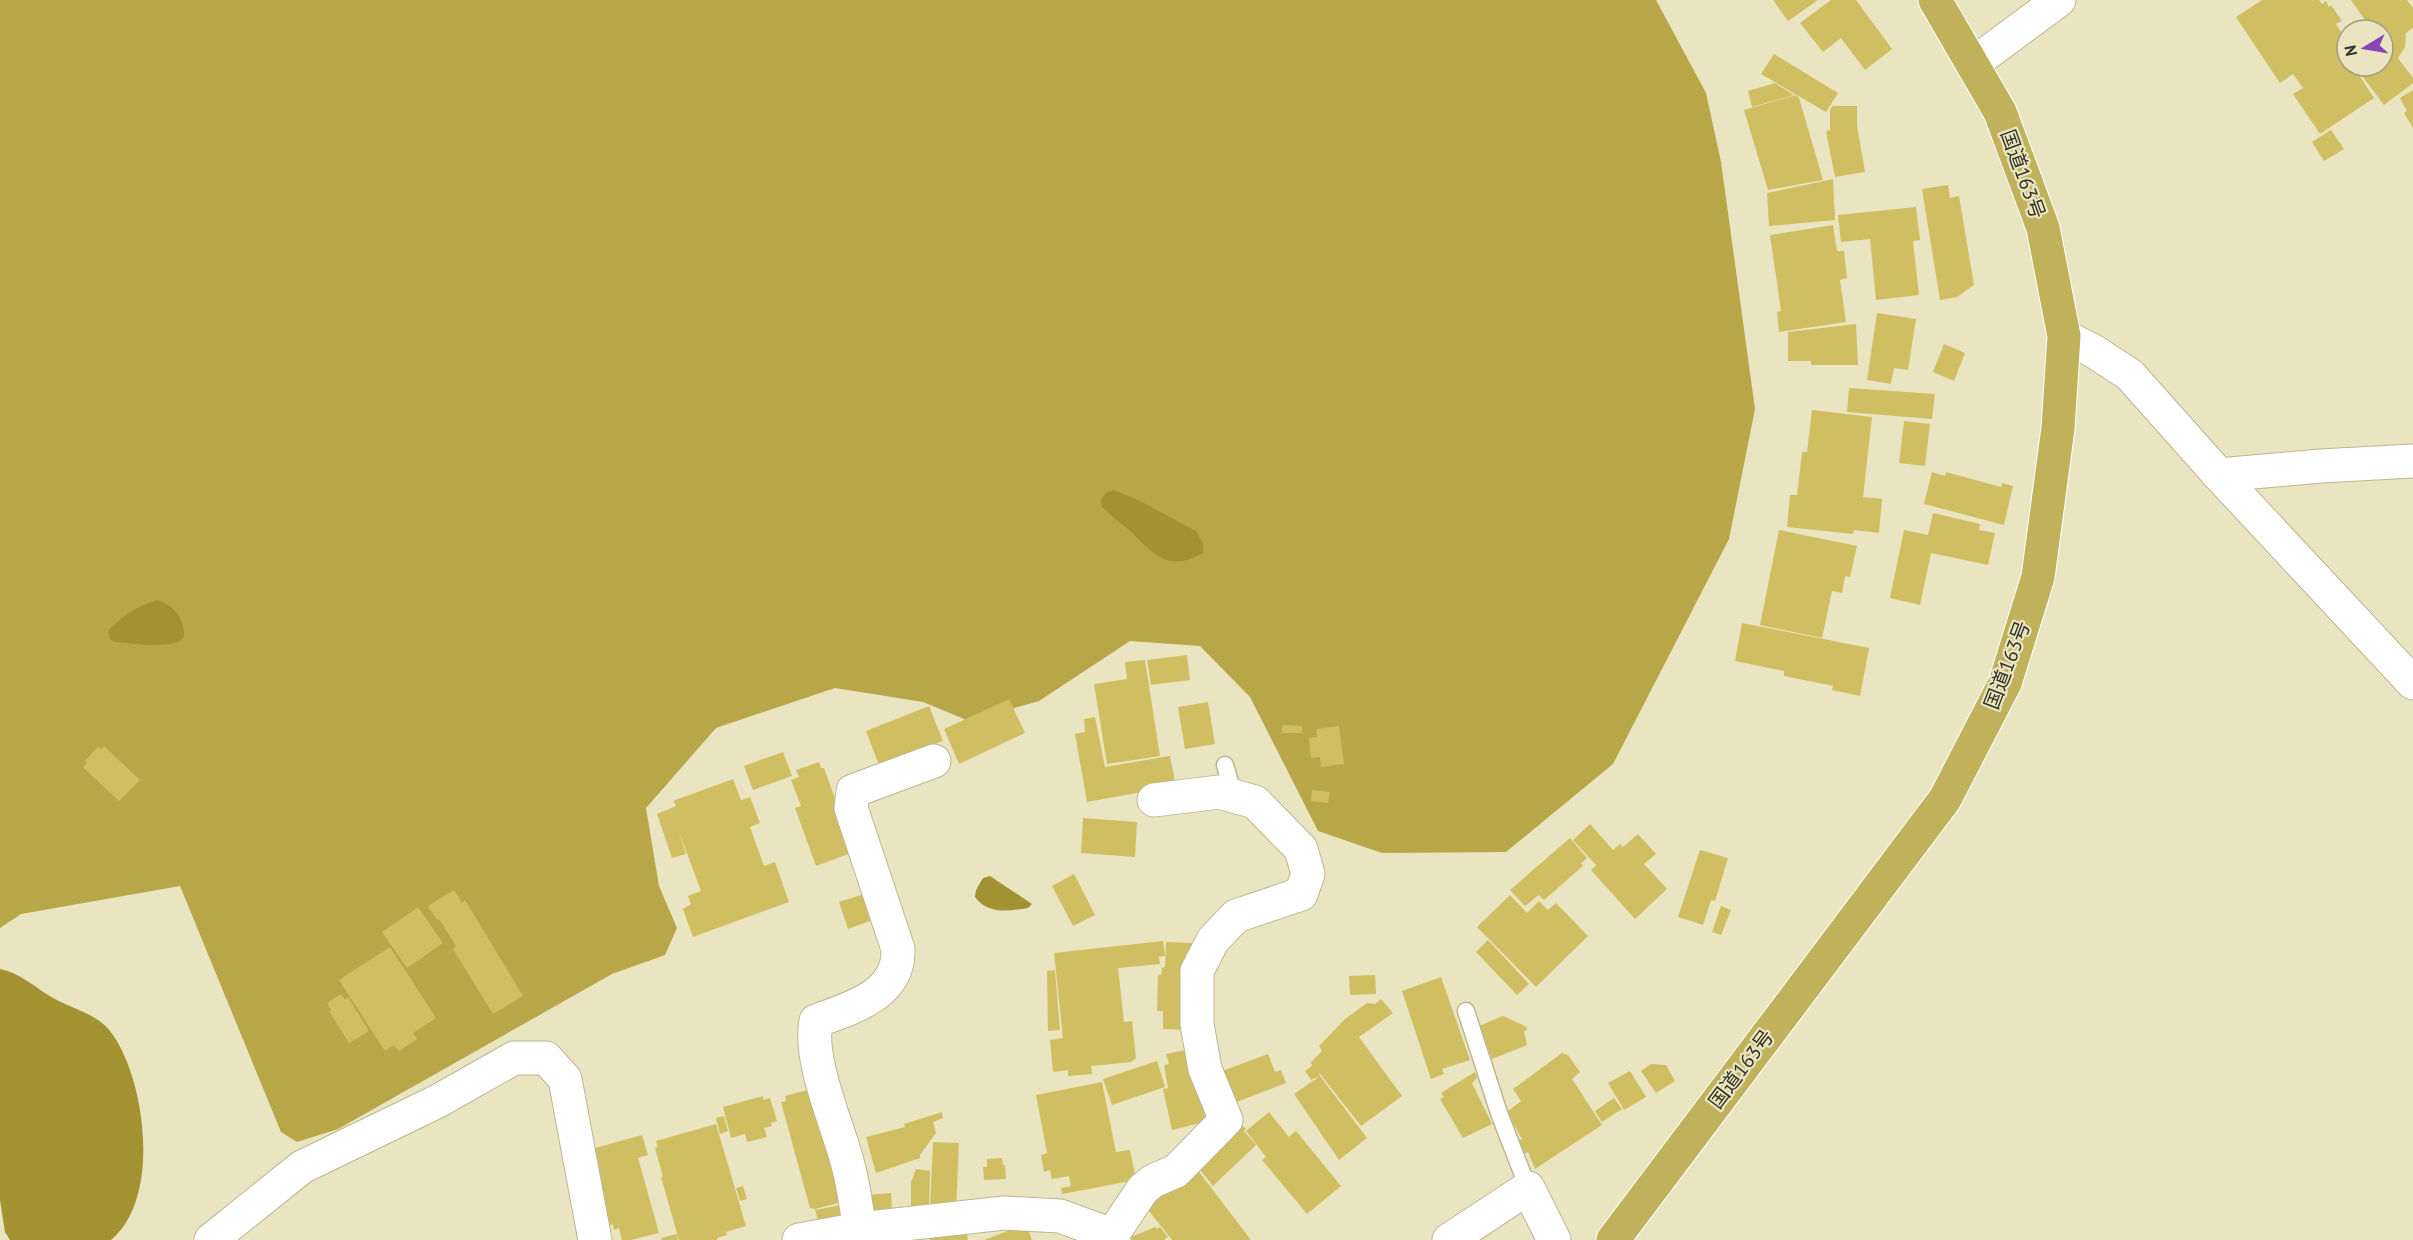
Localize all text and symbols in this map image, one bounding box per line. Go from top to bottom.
north arrow [2335,18,2395,78]
text: N [2339,44,2361,58]
street label: 国道163号 [1995,126,2051,222]
street label: 国道163号 [1978,617,2036,713]
street label: 国道163号 [1703,1024,1779,1114]

